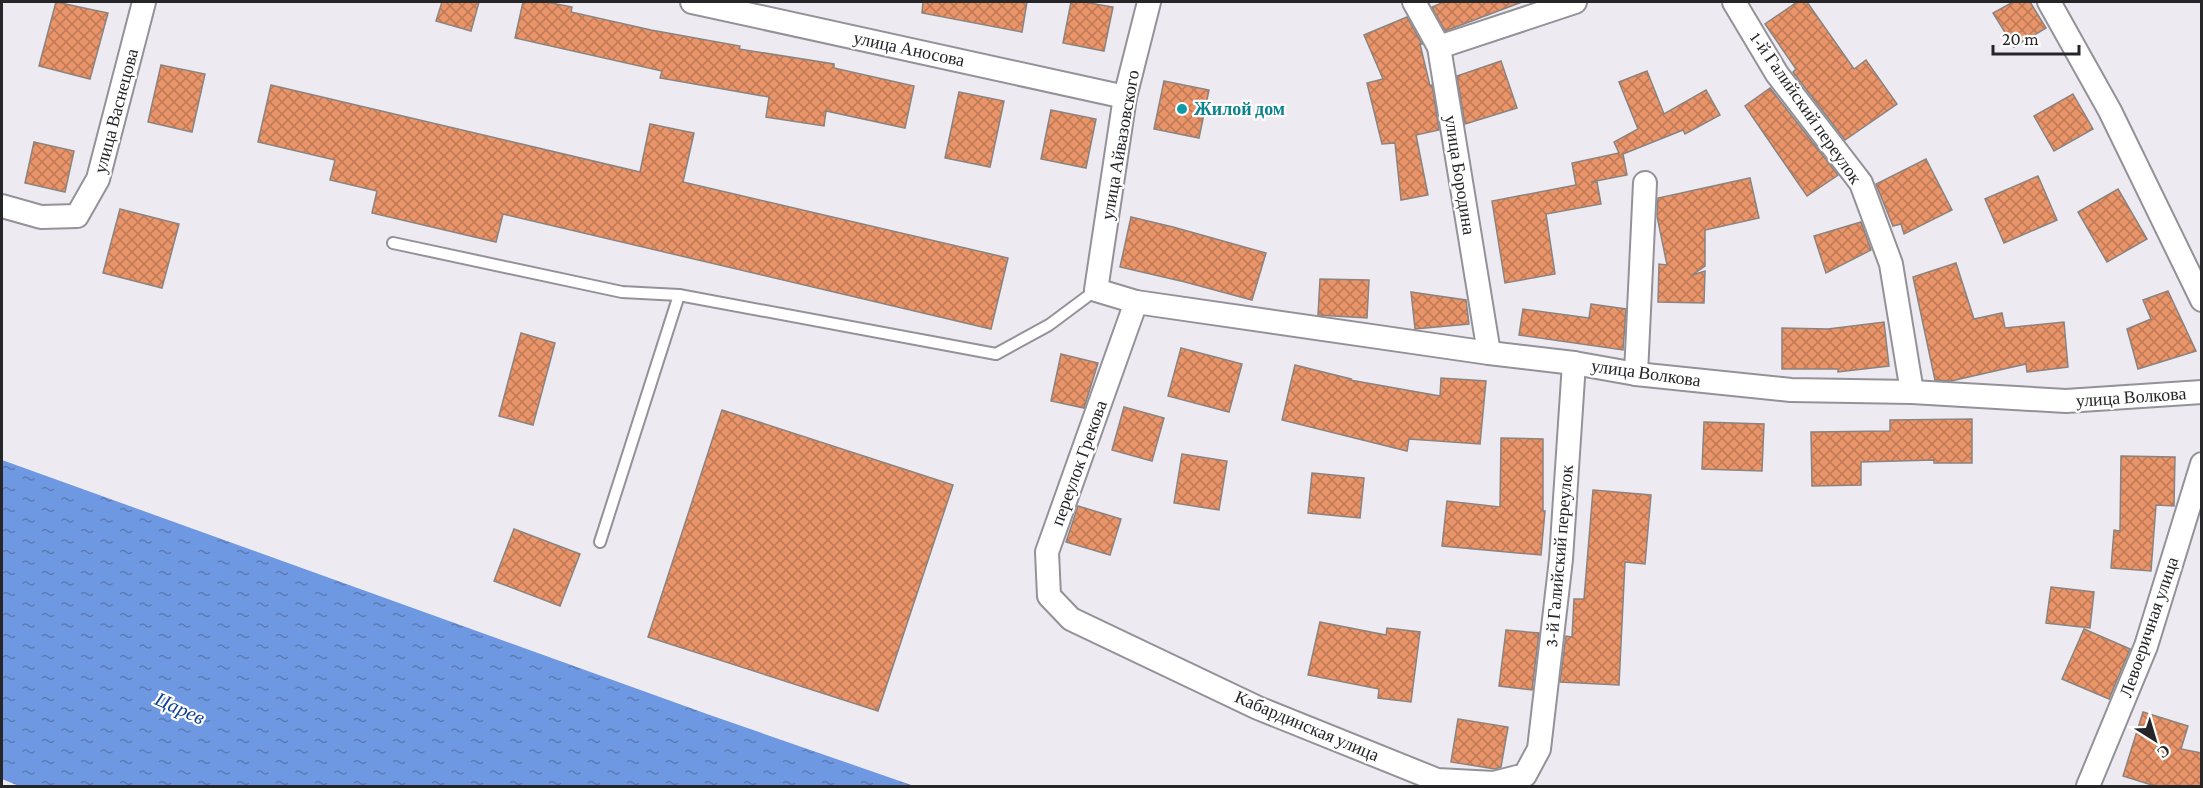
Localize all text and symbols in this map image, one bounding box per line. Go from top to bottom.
scale bar [1993,18,2078,56]
street label: улица Аносова [852,27,966,71]
street label: 1-й Галийский переулок [1746,28,1866,188]
text: 20 m [2002,29,2039,49]
street label: улица Васнецова [90,46,142,176]
street label: улица Айвазовского [1097,68,1143,222]
place label: Жилой дом [1194,99,1285,119]
marker: Жилой дом [1175,102,1189,116]
street label: улица Бородина [1441,114,1479,236]
street label: улица Волкова [1590,355,1702,391]
street label: улица Волкова [2075,383,2187,411]
street label: переулок Грекова [1047,398,1111,528]
street label: 3-й Галийский переулок [1541,464,1577,648]
street label: Левоеричная улица [2116,554,2182,700]
water label: Царев [150,687,209,730]
street label: Кабардинская улица [1232,687,1382,765]
north arrow [2125,710,2185,770]
text: С [2154,741,2173,762]

